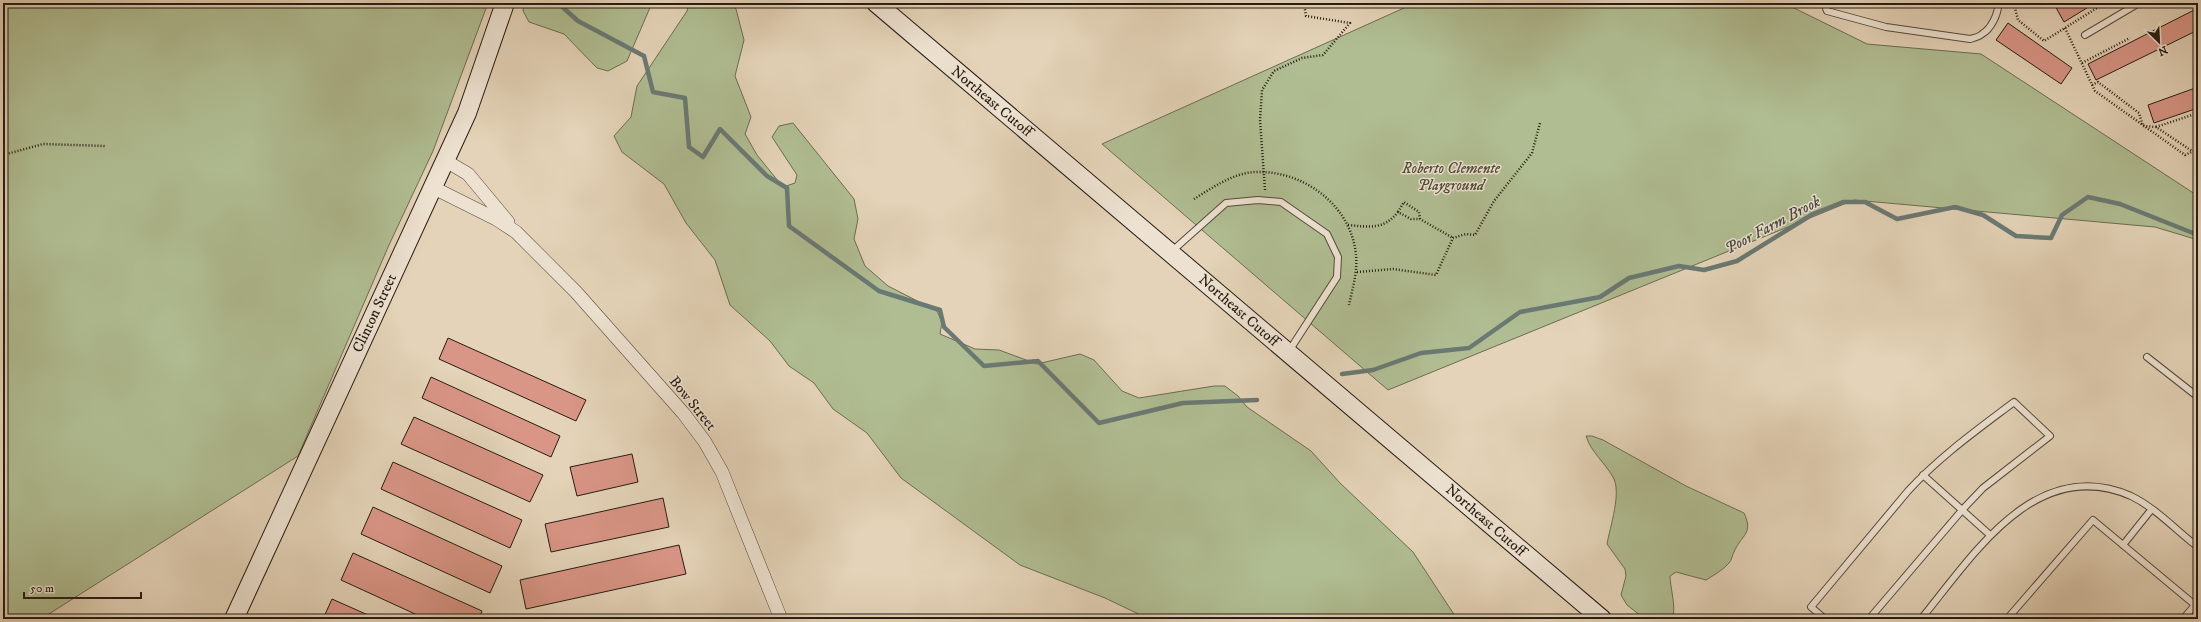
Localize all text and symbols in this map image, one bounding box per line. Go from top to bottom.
north arrow [2139,22,2179,62]
text: N [2156,42,2170,58]
street label: Northeast Cutoff [947,62,1038,143]
park label: Roberto Clemente Playground [1401,159,1501,195]
water label: Poor Farm Brook [1721,191,1824,258]
street label: Northeast Cutoff [1194,270,1285,352]
street label: Clinton Street [348,271,401,356]
street label: Bow Street [665,372,721,435]
street label: Northeast Cutoff [1441,480,1532,562]
scale bar [24,574,141,600]
text: 50 m [30,581,54,596]

